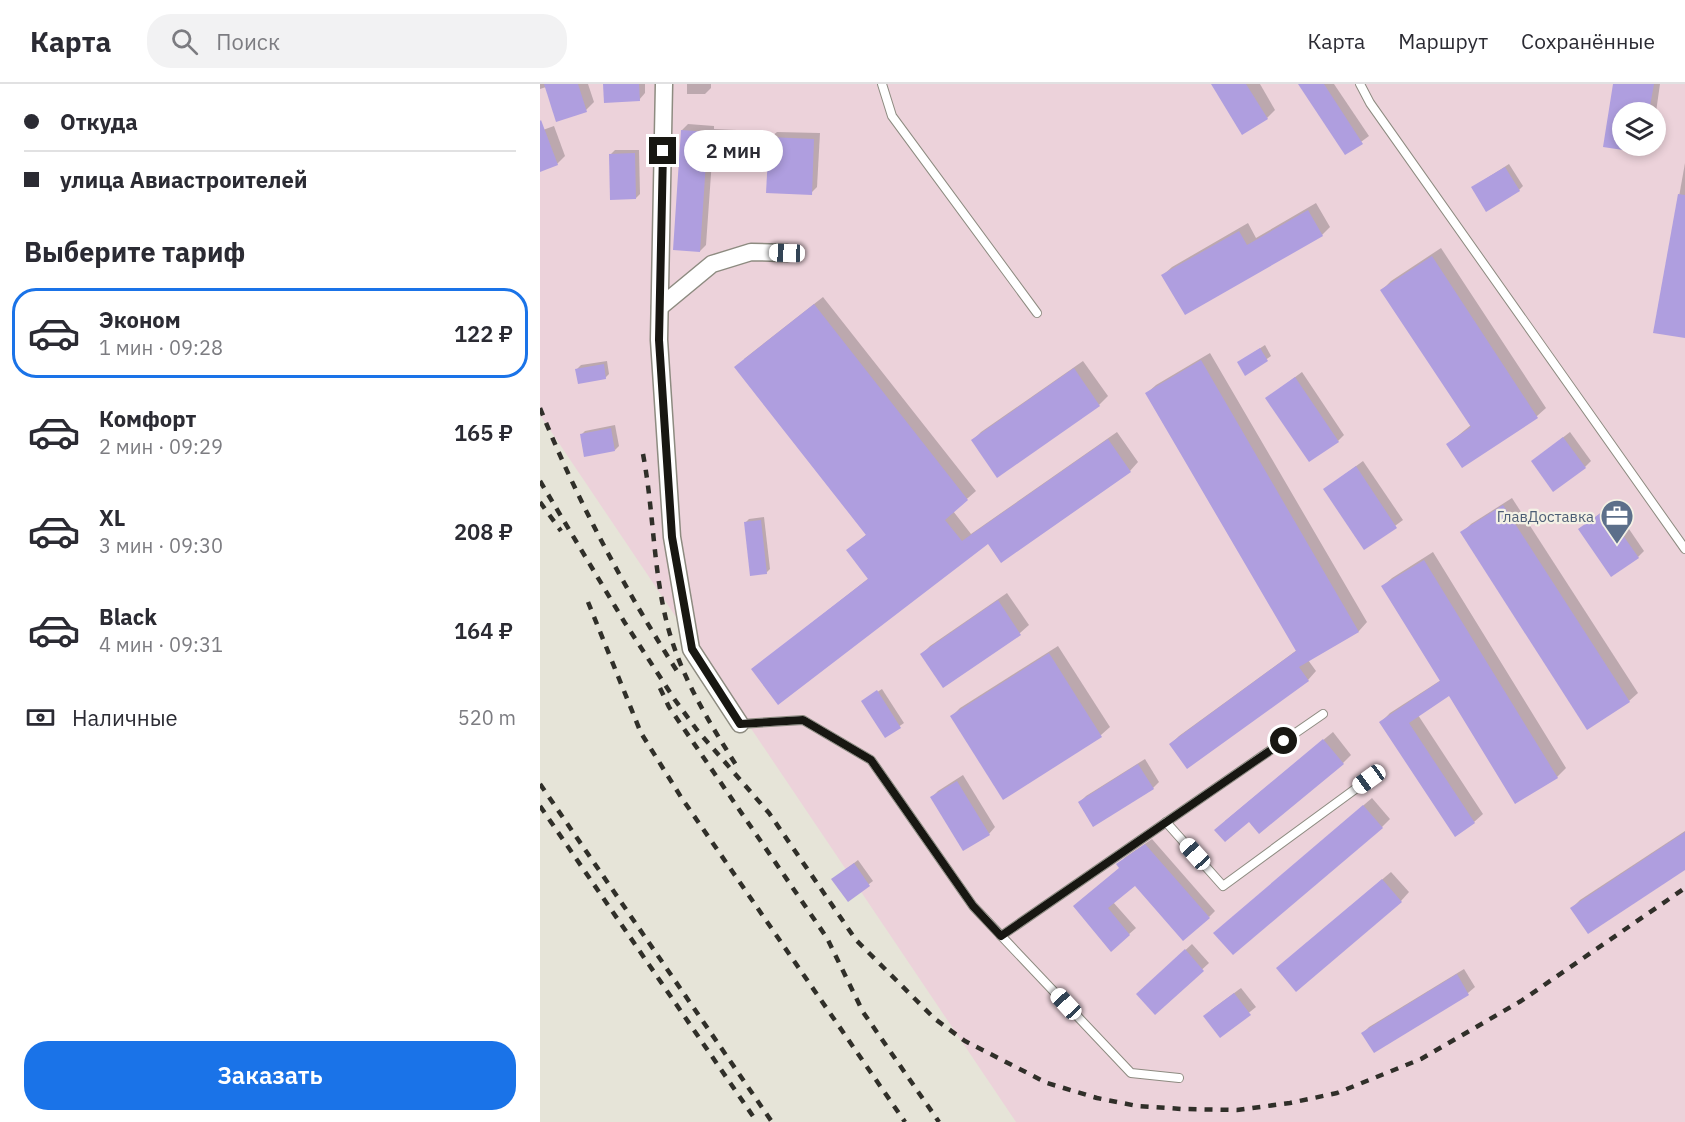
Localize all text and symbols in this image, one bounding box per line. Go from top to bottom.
search box [147,14,567,68]
text: Карта [30,23,111,60]
icon: search [168,25,201,58]
text: Поиск [216,27,280,56]
text: Карта [1307,27,1365,55]
text: Маршрут [1398,27,1488,55]
text: Сохранённые [1521,27,1655,55]
map controls [1612,102,1666,156]
button: layers [1612,102,1666,156]
text: Откуда [60,107,138,136]
callout: 2 мин [684,130,783,172]
route end [649,137,676,164]
text: 2 мин [706,137,761,164]
text: улица Авиастроителей [60,165,307,194]
text: Выберите тариф [24,234,245,269]
car [769,243,805,263]
text: Эконом [99,305,181,334]
icon: car [27,306,81,360]
text: 122 ₽ [454,319,513,348]
text: 1 мин · 09:28 [99,334,223,361]
text: Комфорт [99,404,196,433]
icon: car [27,405,81,459]
text: 165 ₽ [454,418,513,447]
text: 2 мин · 09:29 [99,433,223,460]
office icon: ГлавДоставка [1599,498,1635,545]
text: XL [99,503,125,532]
icon: car [27,504,81,558]
place label: ГлавДоставка [1497,507,1594,526]
text: 208 ₽ [454,517,513,546]
text: 3 мин · 09:30 [99,532,223,559]
text: Black [99,602,157,631]
icon: car [27,603,81,657]
text: 164 ₽ [454,616,513,645]
text: 4 мин · 09:31 [99,631,223,658]
icon: cash [24,701,57,734]
text: Наличные [72,703,178,732]
text: 520 m [458,704,516,731]
route start [1270,727,1297,754]
car [1349,761,1389,797]
car [1176,835,1214,873]
car [1047,985,1085,1023]
button: Заказать [24,1041,516,1110]

